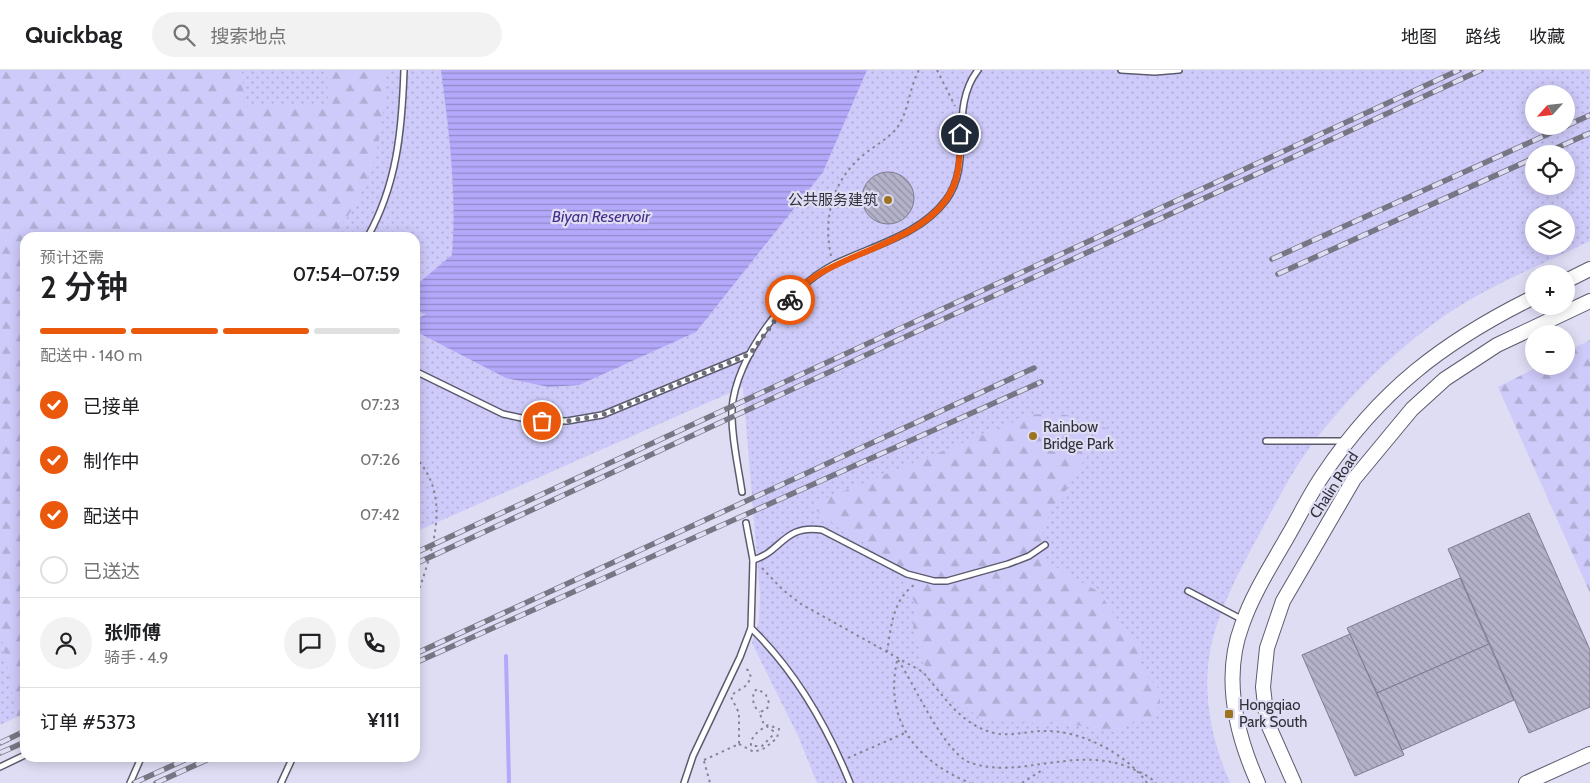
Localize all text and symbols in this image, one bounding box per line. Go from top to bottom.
search box [152,12,502,57]
text: Quickbag [25,20,122,49]
icon: search [170,21,198,49]
text: 搜索地点 [210,25,286,48]
text: 地图 [1401,26,1437,48]
text: 路线 [1465,26,1501,48]
text: 收藏 [1529,26,1565,48]
north arrow [1525,85,1575,135]
map controls [1525,85,1575,375]
pin [939,113,981,155]
icon: home [946,120,974,148]
button: locate [1525,145,1575,195]
place label: 公共服务建筑 [788,191,878,209]
marker: 公共服务建筑 [882,194,894,206]
button: layers [1525,205,1575,255]
water label: Biyan Reservoir [552,207,651,226]
text: 预计还需 [40,248,104,267]
text: 07:54–07:59 [293,263,400,286]
button: + [1525,265,1575,315]
text: 2 分钟 [40,267,128,306]
courier [765,275,815,325]
icon: bike [776,286,804,314]
button: − [1525,325,1575,375]
text: 配送中 · 140 m [40,346,142,365]
icon: check [40,391,68,419]
text: 已接单 [83,395,140,418]
text: 07:23 [361,395,400,414]
pin [521,400,563,442]
icon: bag [528,407,556,435]
place label: Rainbow Bridge Park [1043,418,1114,453]
marker: Rainbow Bridge Park [1027,430,1039,442]
icon: check [40,446,68,474]
street label: Chalin Road [1306,448,1362,522]
text: 制作中 [83,450,140,473]
text: 07:26 [360,450,400,469]
icon: check [40,501,68,529]
text: 配送中 [83,505,140,528]
text: 07:42 [360,505,400,524]
text: 已送达 [83,560,140,583]
button: person [40,617,92,669]
button: chat [284,617,336,669]
button: phone [348,617,400,669]
text: 张师傅 [104,621,161,644]
text: 骑手 · 4.9 [104,648,168,667]
place label: Hongqiao Park South [1239,696,1307,731]
marker: Hongqiao Park South [1223,708,1235,720]
text: ¥111 [367,709,400,732]
text: 订单 #5373 [40,711,136,734]

